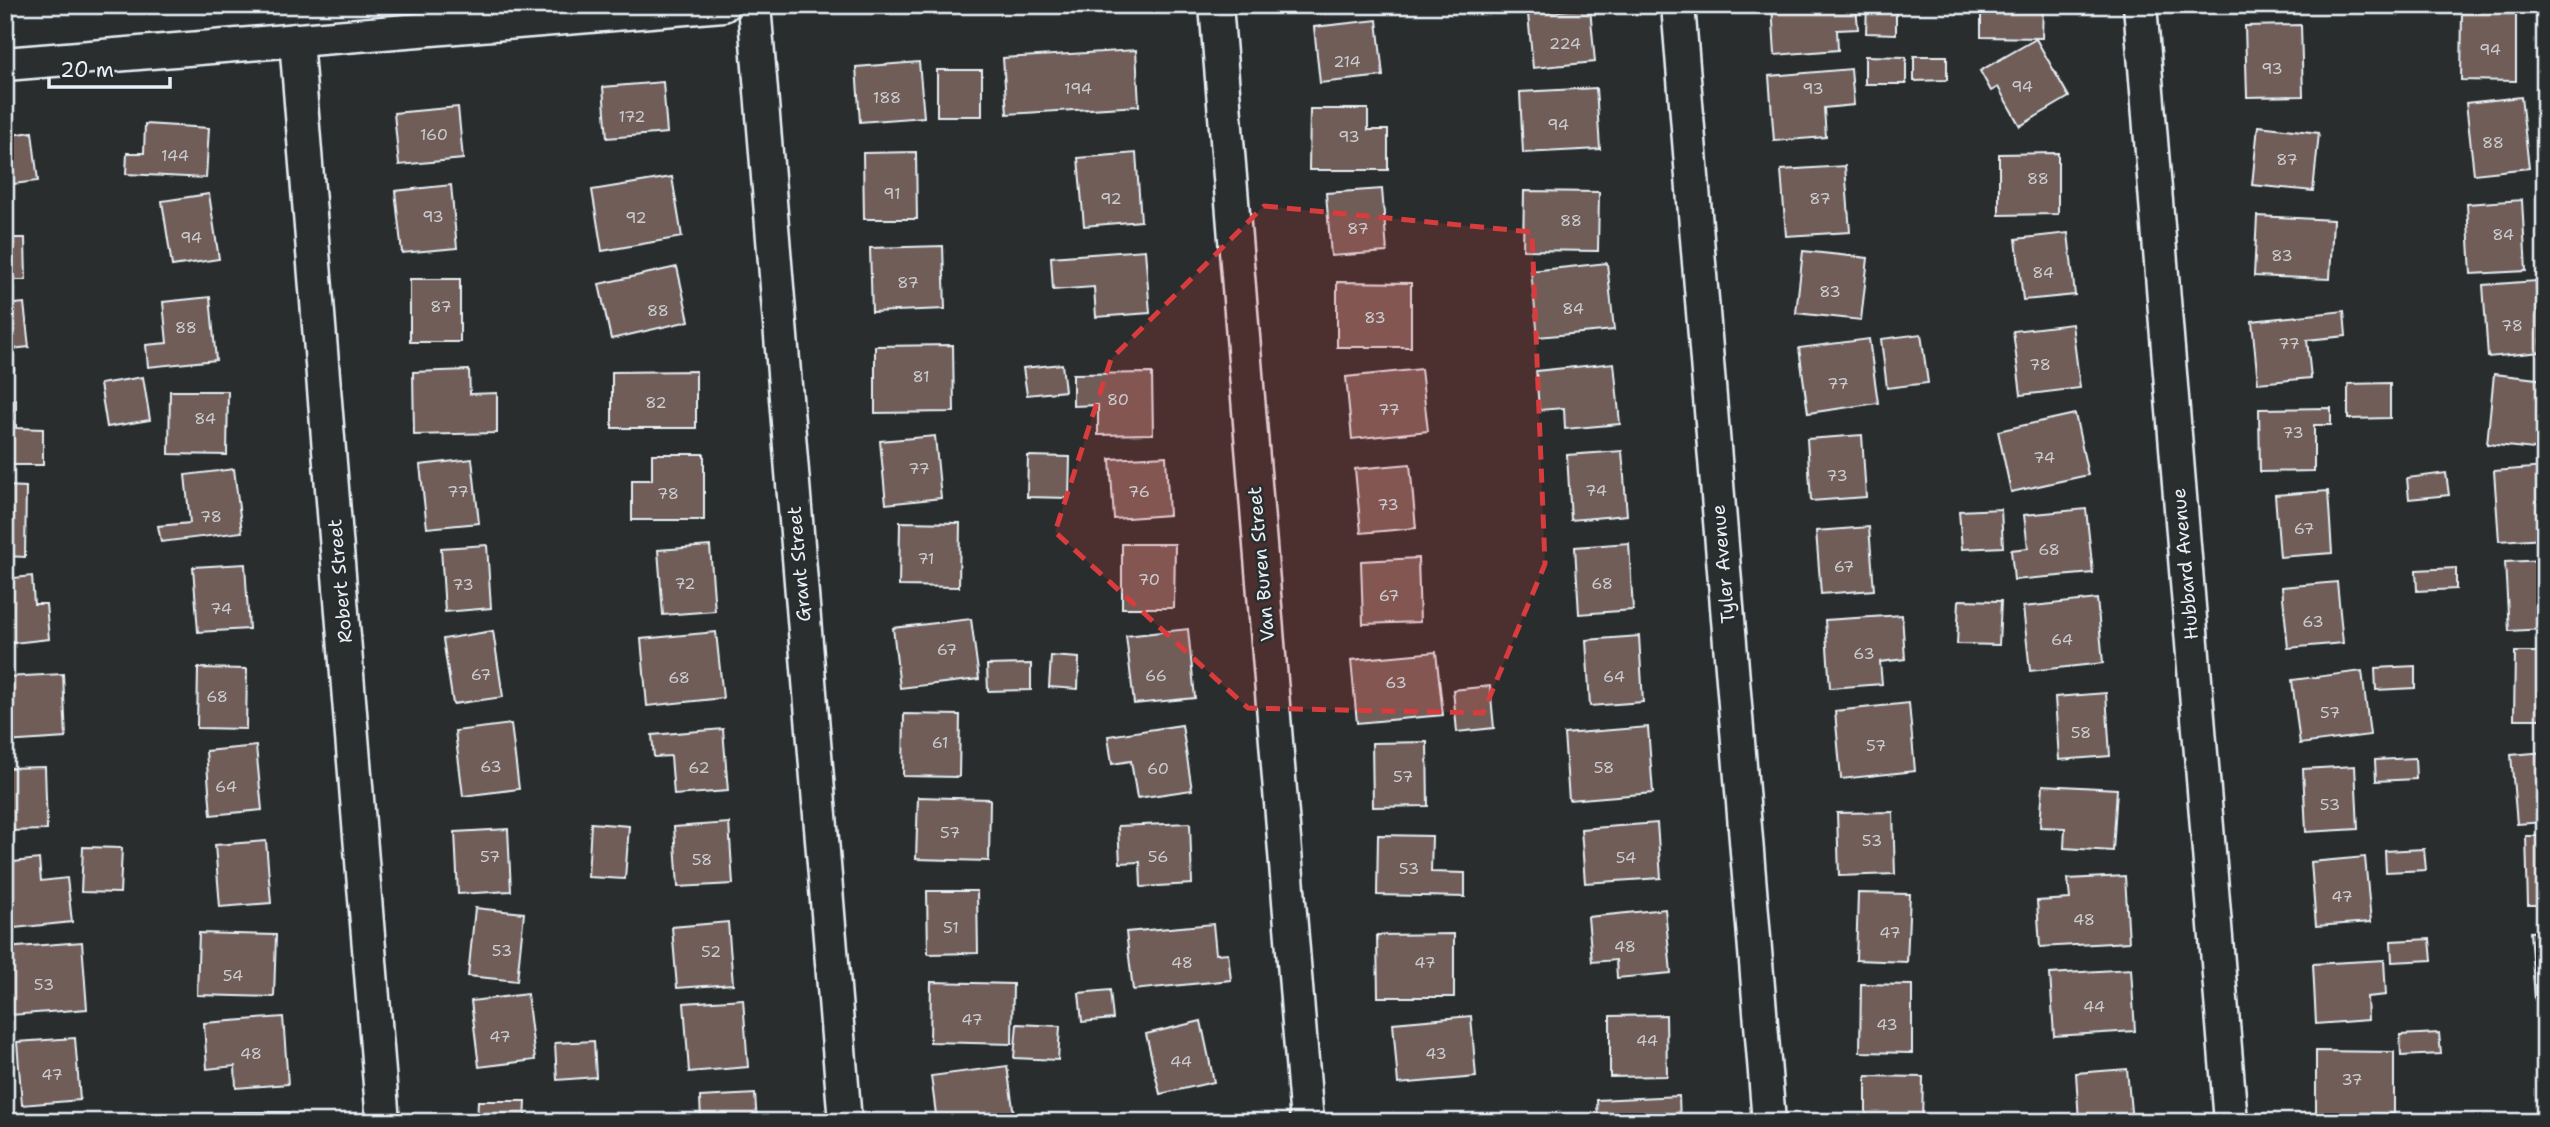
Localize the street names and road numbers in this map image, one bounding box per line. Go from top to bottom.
street label: Van Buren Street [1242,485,1280,643]
street label: Hubbard Avenue [2166,487,2204,641]
street label: Tyler Avenue [1705,504,1741,624]
street label: Grant Street [781,505,817,623]
street label: Robert Street [322,518,358,644]

